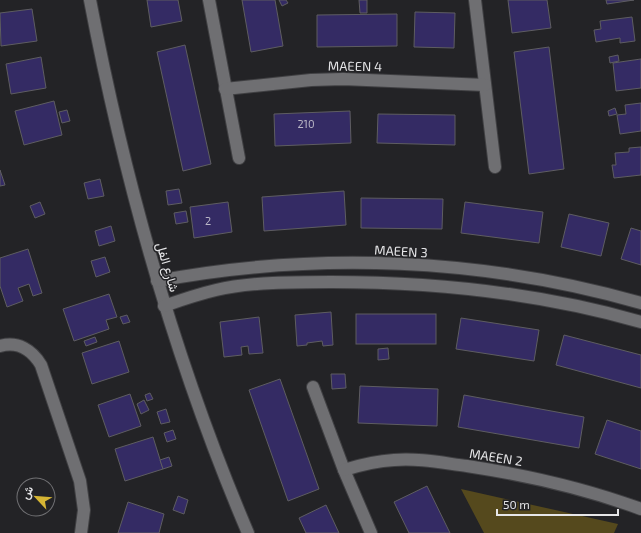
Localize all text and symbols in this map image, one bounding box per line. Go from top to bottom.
street label: MAEEN 4 [328,58,382,74]
house number: 210 [297,117,315,130]
house number: 2 [205,214,211,227]
street label: شارع الفل [151,240,183,294]
street label: MAEEN 3 [374,242,428,260]
street label: MAEEN 2 [468,445,524,469]
north arrow [16,477,56,517]
text: ش [18,484,36,502]
scale bar [497,491,618,517]
text: 50 m [503,497,530,511]

